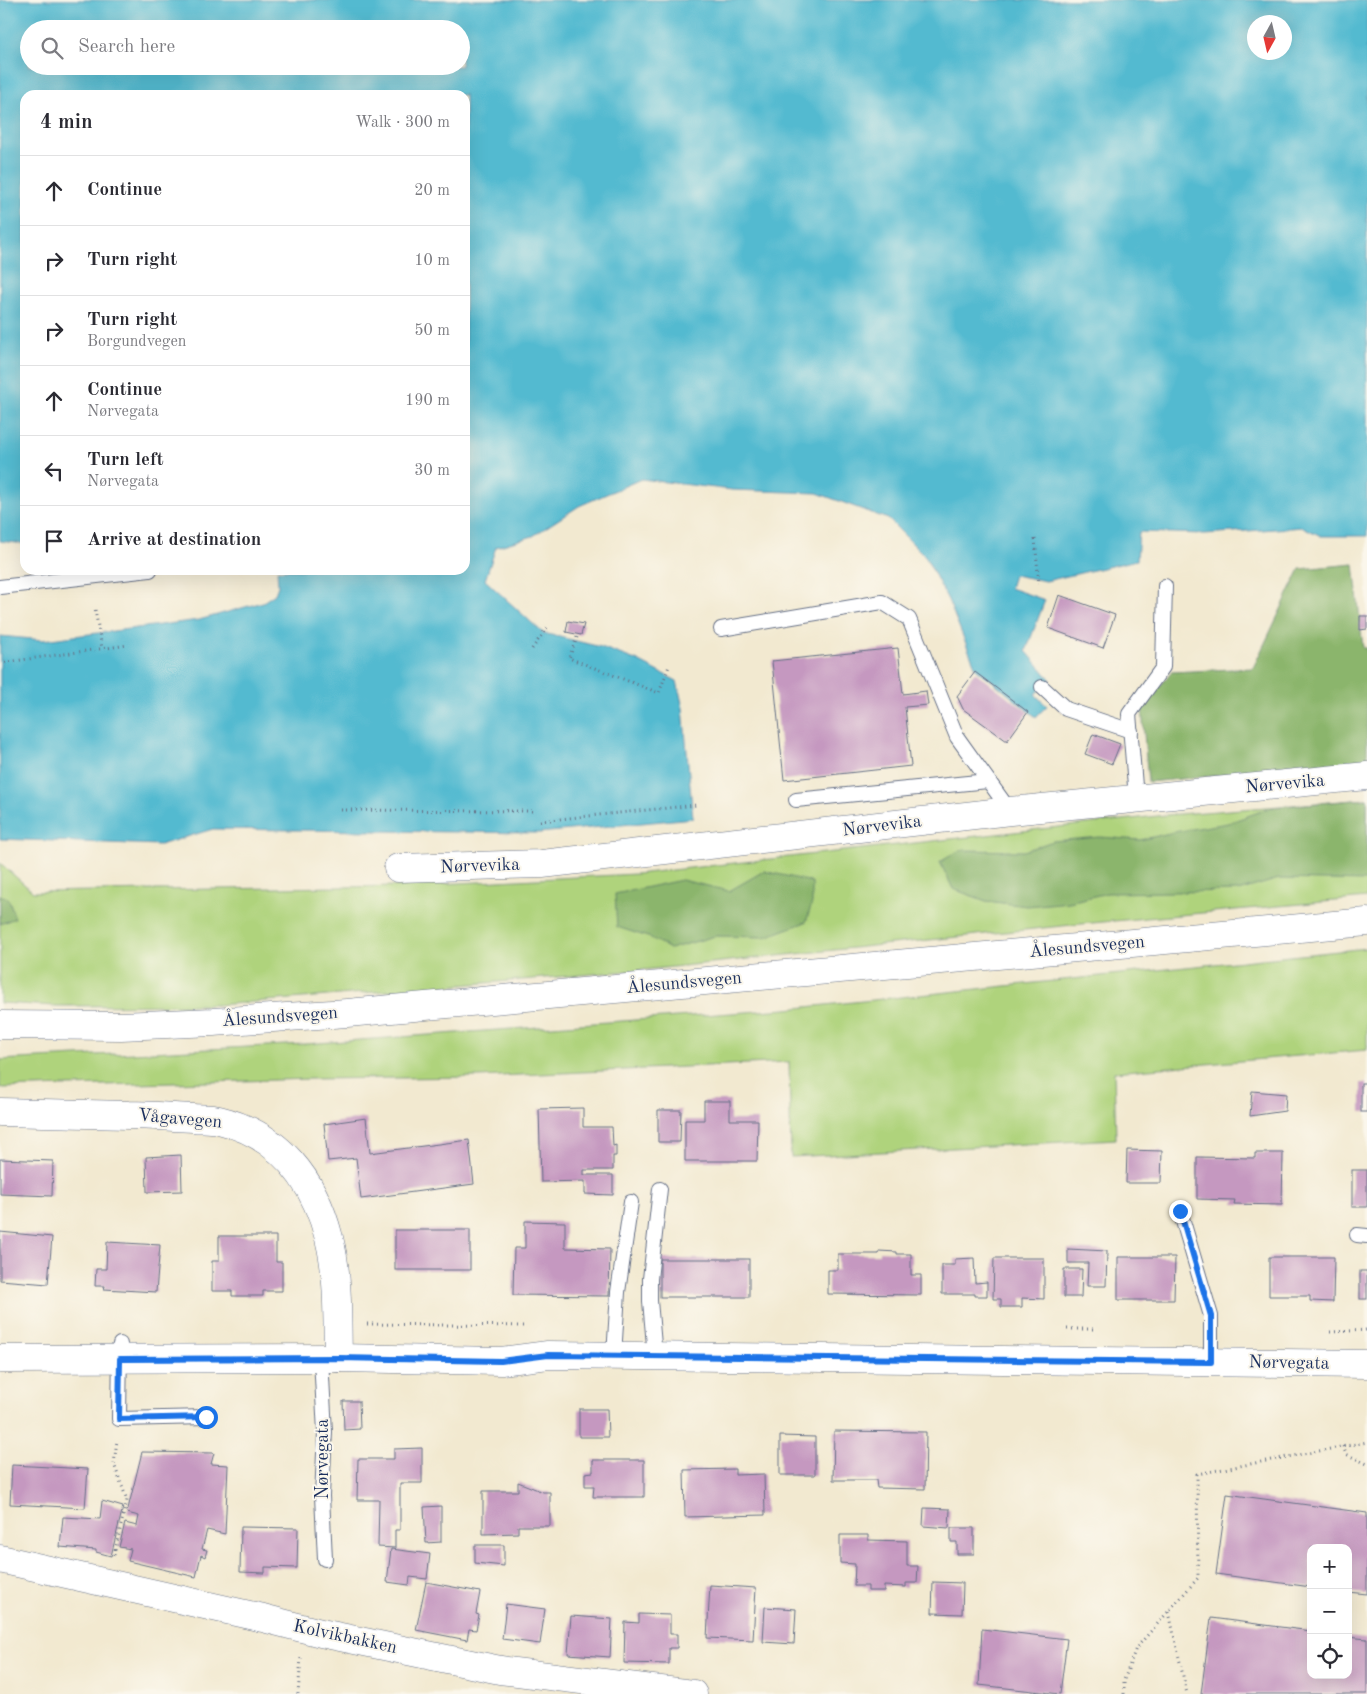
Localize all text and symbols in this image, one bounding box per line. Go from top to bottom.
north arrow [1247,15,1292,60]
search box [20,20,470,75]
icon: search [38,34,66,62]
text: Search here [78,38,175,57]
text: 4 min [40,112,93,133]
text: Walk · 300 m [355,115,450,131]
icon: ahead [40,177,68,205]
text: Continue [87,181,162,200]
text: 20 m [414,183,450,199]
icon: right [40,247,68,275]
text: Turn right [87,251,177,270]
text: 10 m [414,253,450,269]
text: Turn right [87,311,177,330]
icon: right [40,317,68,345]
text: 50 m [414,323,450,339]
text: Borgundvegen [87,334,186,350]
text: Continue [87,381,162,400]
icon: ahead [40,387,68,415]
text: 190 m [405,393,450,409]
text: Nørvegata [87,404,159,420]
text: Turn left [87,451,164,470]
icon: left [40,457,68,485]
text: 30 m [414,463,450,479]
text: Nørvegata [87,474,159,490]
icon: arrive [40,527,68,555]
text: Arrive at destination [87,531,261,550]
street label: Nørvevika [1244,772,1326,796]
street label: Nørvevika [841,812,923,840]
street label: Nørvevika [440,856,520,876]
street label: Ålesundsvegen [1028,928,1146,961]
street label: Ålesundsvegen [625,964,743,997]
street label: Ålesundsvegen [221,999,339,1030]
street label: Vågavegen [137,1106,223,1132]
route end [1169,1200,1192,1223]
street label: Nørvegata [1248,1353,1330,1373]
route start [195,1406,218,1429]
street label: Nørvegata [314,1418,332,1499]
map controls [1307,1544,1352,1679]
button: + [1307,1544,1352,1589]
button: − [1307,1589,1352,1634]
street label: Kolvikbakken [291,1617,399,1657]
button: locate [1307,1634,1352,1679]

